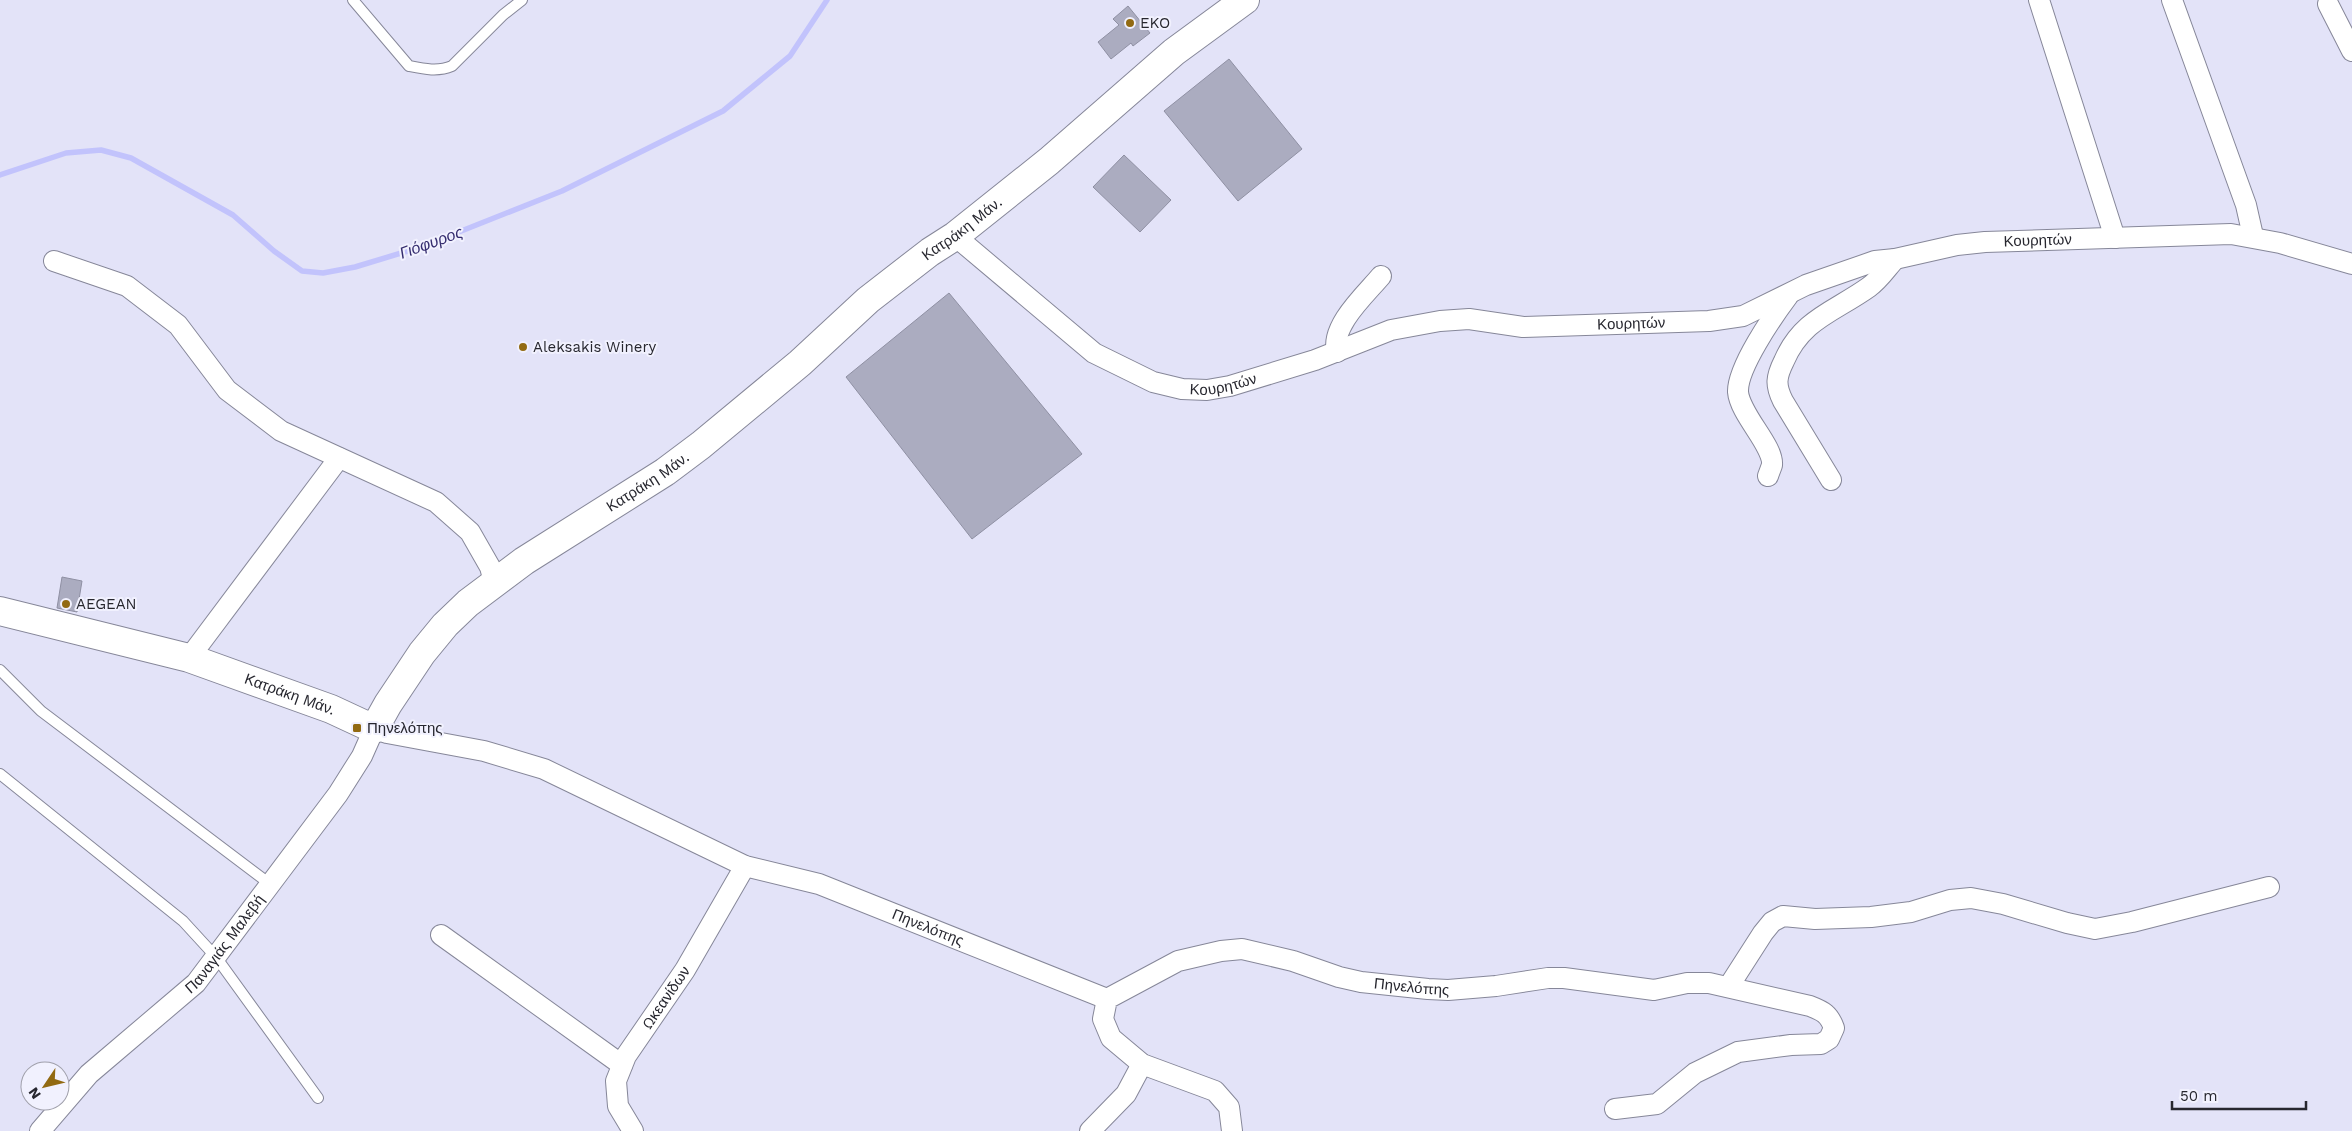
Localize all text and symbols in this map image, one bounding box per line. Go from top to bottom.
place label: EKO [1140,14,1170,32]
marker: EKO [1124,17,1136,29]
street label: Κατράκη Μάν. [918,193,1006,264]
water label: Γιόφυρος [397,222,466,263]
street label: Κουρητών [2003,230,2072,250]
street label: Κουρητών [1597,313,1666,334]
place label: Aleksakis Winery [533,338,657,356]
marker: Aleksakis Winery [517,341,529,353]
street label: Κουρητών [1189,369,1259,399]
street label: Κατράκη Μάν. [603,448,693,516]
place label: AEGEAN [76,595,137,613]
marker: AEGEAN [60,598,72,610]
street label: Κατράκη Μάν. [242,670,338,719]
place label: Πηνελόπης [367,719,443,737]
marker: Πηνελόπης [351,722,363,734]
street label: Παναγιάς Μαλεβή [181,891,268,997]
street label: Πηνελόπης [889,905,966,950]
street label: Ωκεανίδων [638,963,694,1033]
street label: Πηνελόπης [1373,974,1450,999]
north arrow [20,1061,70,1111]
scale bar [2172,1078,2306,1110]
text: N [25,1085,44,1102]
text: 50 m [2180,1087,2217,1105]

